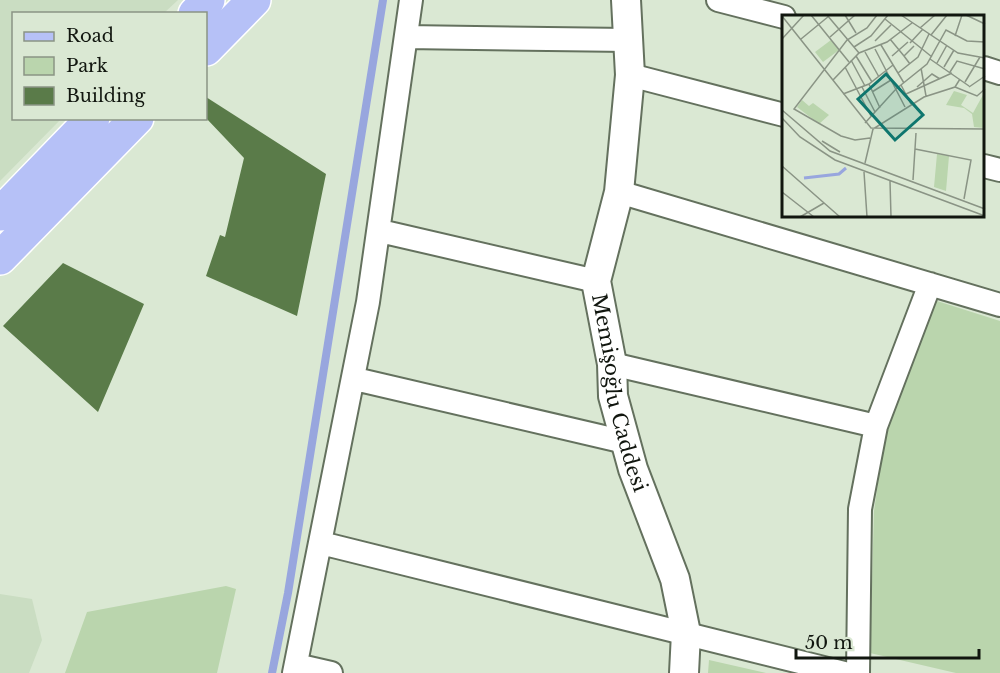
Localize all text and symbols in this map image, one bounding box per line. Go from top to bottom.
legend [12,12,207,120]
inset map [782,15,985,218]
text: Road [66,25,114,47]
text: Park [66,55,108,77]
text: Building [66,85,145,107]
street label: Memişoğlu Caddesi [587,292,653,495]
scale bar [796,622,979,660]
text: 50 m [805,632,853,654]

